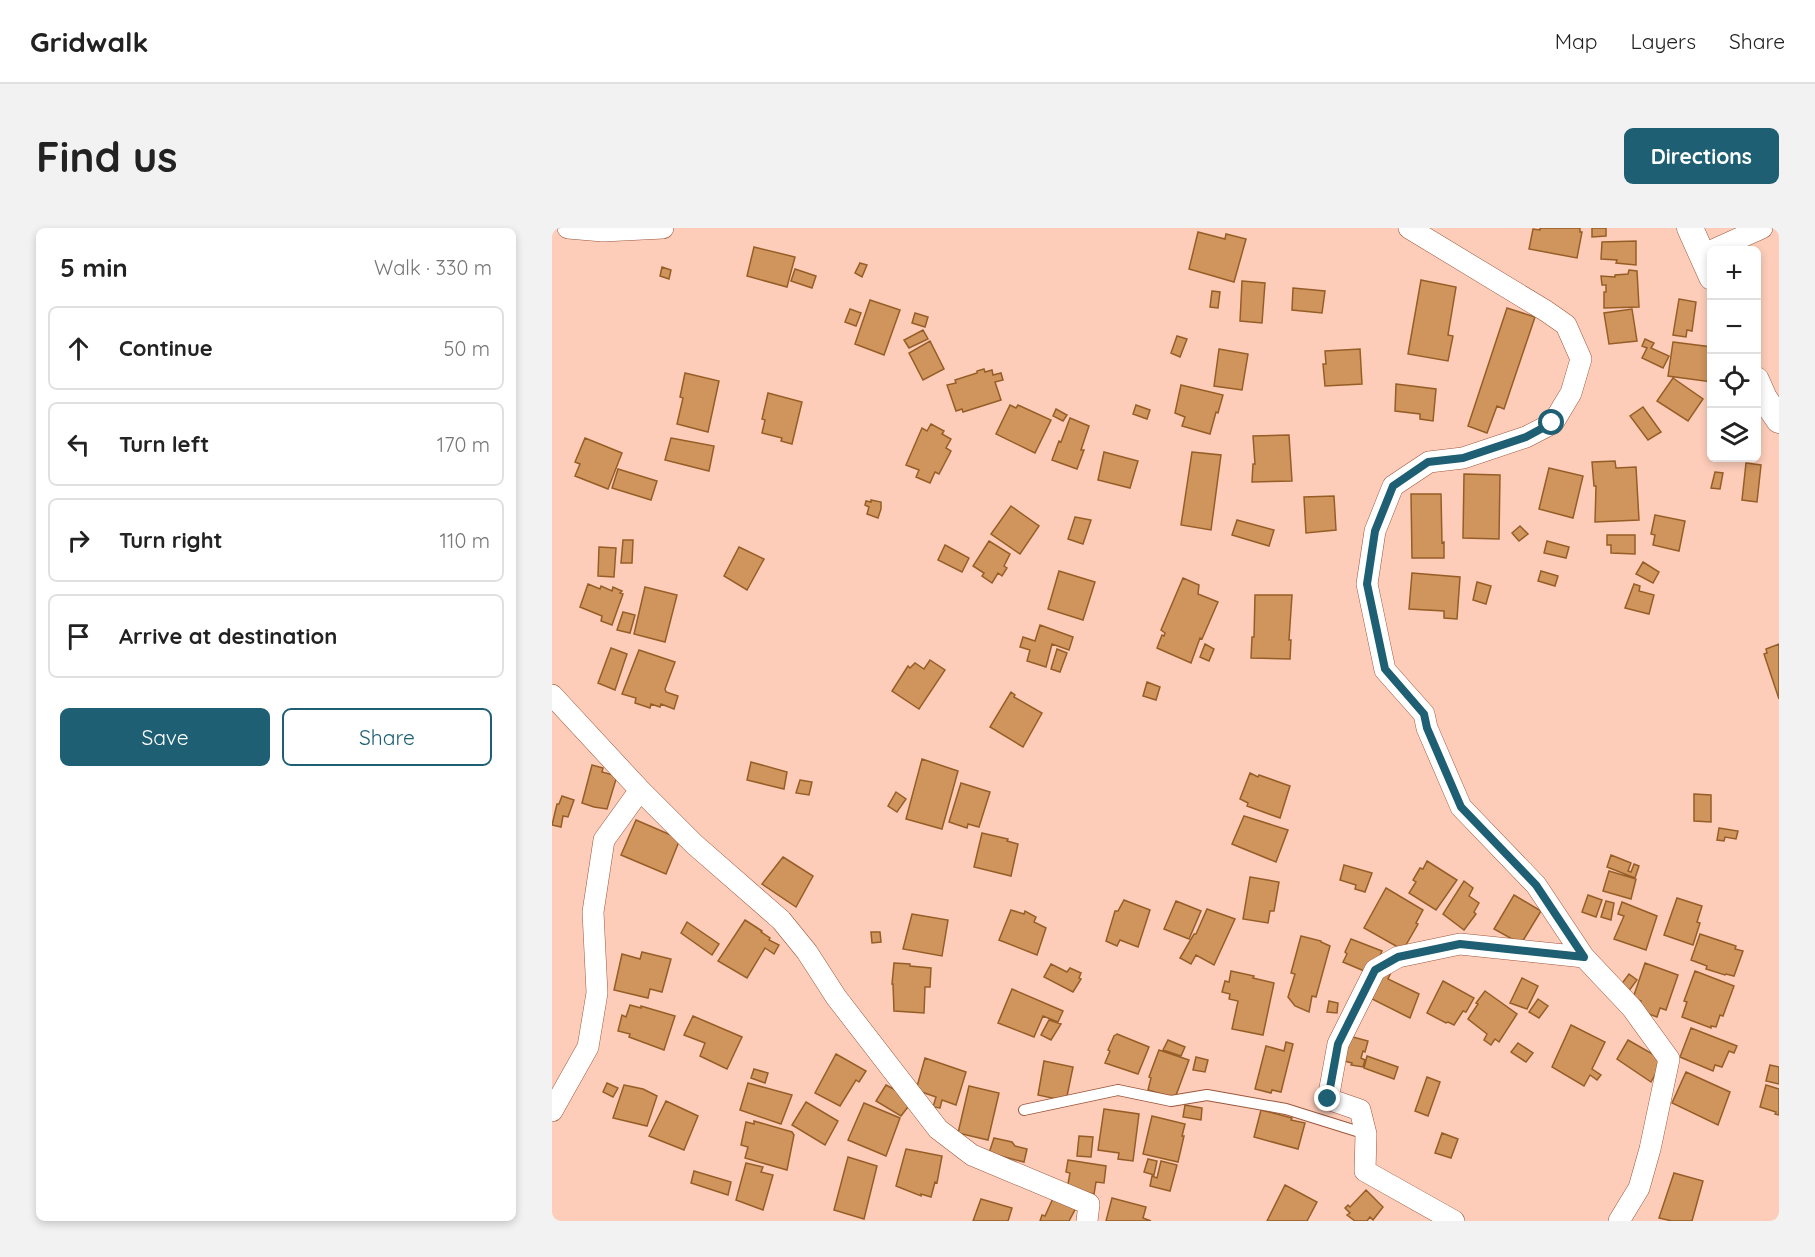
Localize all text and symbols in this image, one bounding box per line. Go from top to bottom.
text: Gridwalk [30,24,149,59]
text: Map [1555,28,1598,54]
text: Layers [1631,28,1696,54]
text: Share [1729,28,1785,54]
button: Directions [1624,128,1779,184]
text: Find us [36,130,178,183]
map controls [1707,246,1761,462]
button: + [1707,246,1761,300]
text: 5 min [60,251,128,284]
text: Walk · 330 m [374,255,492,280]
button: − [1707,300,1761,354]
icon: ahead [62,332,95,365]
text: Continue [119,334,213,362]
text: 50 m [444,336,490,361]
button: locate [1707,354,1761,408]
button: layers [1707,408,1761,462]
route start [1538,409,1564,435]
icon: left [62,428,95,461]
text: Turn left [119,430,209,458]
text: 170 m [437,432,490,457]
icon: right [62,524,95,557]
text: Turn right [119,526,223,554]
text: 110 m [440,528,490,553]
icon: arrive [62,620,95,653]
text: Arrive at destination [119,622,337,650]
button: Save [60,708,270,766]
button: Share [282,708,492,766]
route end [1314,1085,1340,1111]

